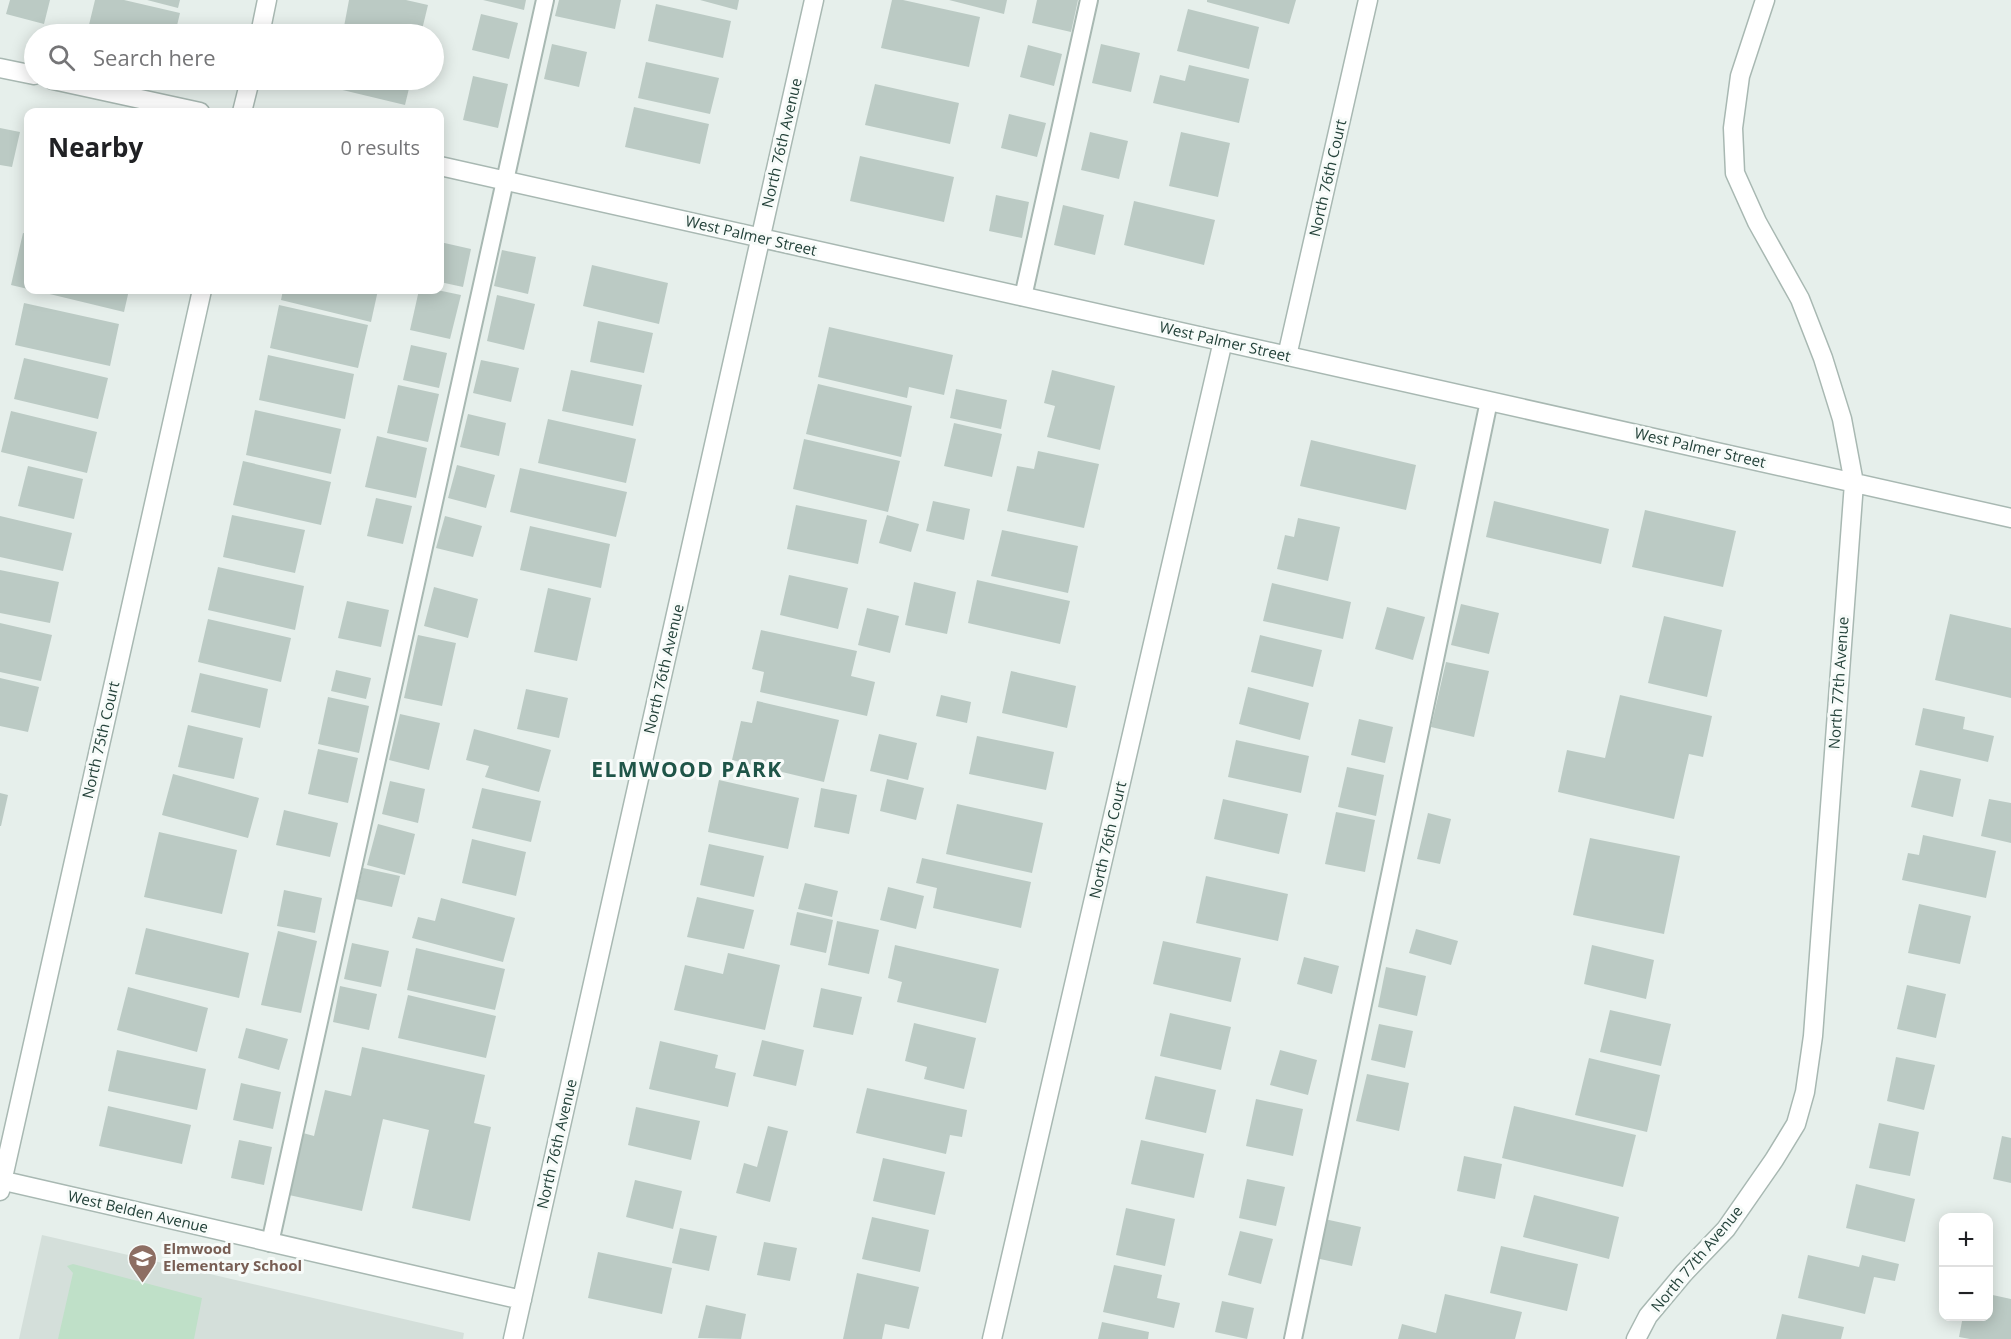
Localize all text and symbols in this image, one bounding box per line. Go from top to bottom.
search box [24,24,444,90]
icon: search [45,41,78,74]
text: Search here [93,42,216,72]
street label: North 76th Avenue [756,76,806,210]
street label: North 76th Court [1304,117,1350,238]
text: Nearby [48,129,143,165]
text: 0 results [340,134,420,161]
street label: West Palmer Street [684,210,819,260]
street label: West Palmer Street [1158,316,1293,366]
street label: West Palmer Street [1633,422,1768,472]
street label: North 76th Avenue [638,602,688,736]
street label: North 77th Avenue [1823,616,1853,750]
street label: North 75th Court [77,679,123,800]
district label: ELMWOOD PARK [591,755,783,783]
street label: North 76th Court [1084,779,1130,900]
street label: North 76th Avenue [531,1077,581,1211]
street label: West Belden Avenue [66,1185,210,1237]
street label: North 77th Avenue [1646,1201,1747,1316]
map controls [1939,1213,1993,1321]
button: + [1939,1213,1993,1267]
place label: Elmwood Elementary School [163,1238,302,1275]
school or university icon: Elmwood Elementary School [126,1242,158,1284]
button: − [1939,1267,1993,1321]

